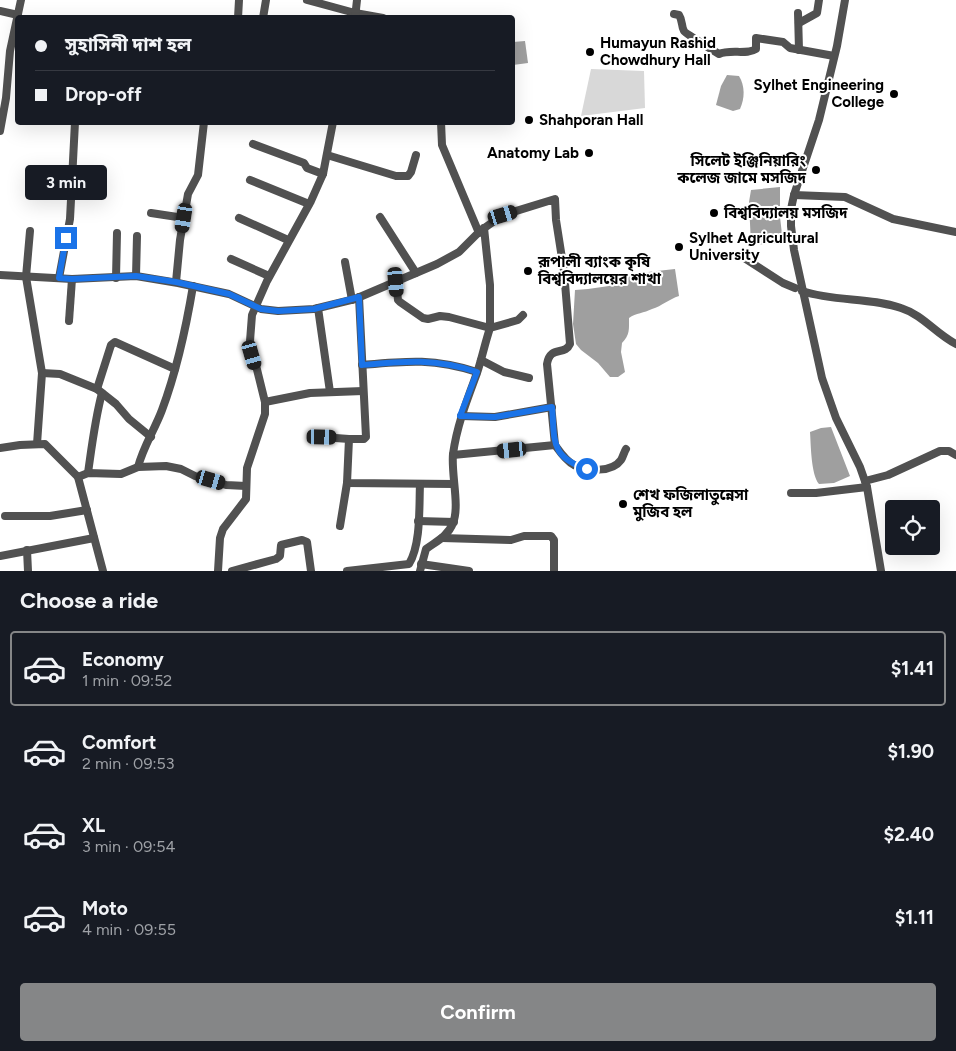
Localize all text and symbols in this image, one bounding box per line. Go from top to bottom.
text: সুহাসিনী দাশ হল [65,33,191,56]
place label: Humayun Rashid Chowdhury Hall [600,34,716,69]
marker: Humayun Rashid Chowdhury Hall [584,46,596,58]
place label: Sylhet Engineering College [754,76,885,111]
text: Drop-off [65,83,142,106]
marker: Sylhet Engineering College [888,88,900,100]
place label: Shahporan Hall [539,111,643,129]
marker: Shahporan Hall [523,114,535,126]
place label: Anatomy Lab [487,144,579,162]
marker: Anatomy Lab [583,147,595,159]
place label: সিলেট ইঞ্জিনিয়ারিং কলেজ জামে মসজিদ [676,152,806,187]
marker: সিলেট ইঞ্জিনিয়ারিং কলেজ জামে মসজিদ [810,164,822,176]
callout: 3 min [25,166,107,200]
text: 3 min [46,173,86,192]
car [174,202,193,234]
car [486,203,519,227]
place label: বিশ্ববিদ্যালয় মসজিদ [723,204,848,222]
marker: বিশ্ববিদ্যালয় মসজিদ [708,207,720,219]
route end [55,227,77,249]
place label: Sylhet Agricultural University [689,229,818,264]
marker: Sylhet Agricultural University [673,241,685,253]
place label: রূপালী ব্যাংক কৃষি বিশ্ববিদ্যালয়ের শাখা [537,253,662,288]
marker: রূপালী ব্যাংক কৃষি বিশ্ববিদ্যালয়ের শাখা [522,265,534,277]
car [387,266,404,298]
car [240,339,263,371]
car [306,429,337,445]
car [496,441,527,459]
route start [576,458,598,480]
car [194,469,227,491]
place label: শেখ ফজিলাতুন্নেসা মুজিব হল [632,486,749,522]
marker: শেখ ফজিলাতুন্নেসা মুজিব হল [617,498,629,510]
map controls [885,500,940,555]
button: locate [885,500,940,555]
text: Choose a ride [20,587,158,614]
icon: car [22,646,67,691]
text: Economy [82,648,164,671]
text: $1.41 [891,657,934,680]
text: 1 min · 09:52 [82,671,172,690]
icon: car [22,729,67,774]
text: Comfort [82,731,157,754]
text: $1.90 [887,740,934,763]
text: 2 min · 09:53 [82,754,174,773]
icon: car [22,812,67,857]
text: XL [82,814,105,837]
text: $2.40 [883,823,934,846]
text: 3 min · 09:54 [82,837,175,856]
icon: car [22,895,67,940]
text: Moto [82,897,128,920]
text: $1.11 [895,906,934,929]
text: 4 min · 09:55 [82,920,176,939]
button: Confirm [20,983,936,1041]

